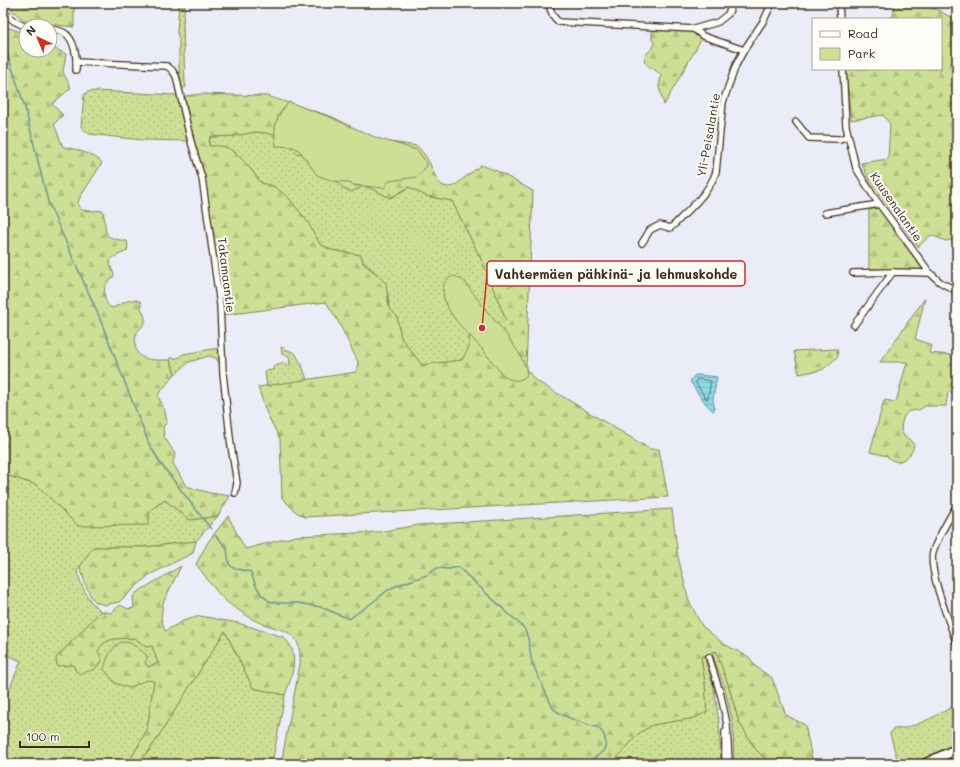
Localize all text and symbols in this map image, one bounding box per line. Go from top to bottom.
north arrow [18,18,58,58]
legend [812,18,942,70]
text: N [22,22,39,39]
text: Road [848,25,878,41]
text: Park [848,45,875,61]
street label: Yli-Peisalantie [693,92,723,178]
street label: Kuusenalantie [867,169,927,244]
street label: Takamaantie [214,236,240,313]
callout: Vahtermäen pähkinä- ja lehmuskohde [487,261,745,286]
text: Vahtermäen pähkinä- ja lehmuskohde [495,265,737,282]
scale bar [20,723,89,749]
text: 100 m [26,728,60,744]

